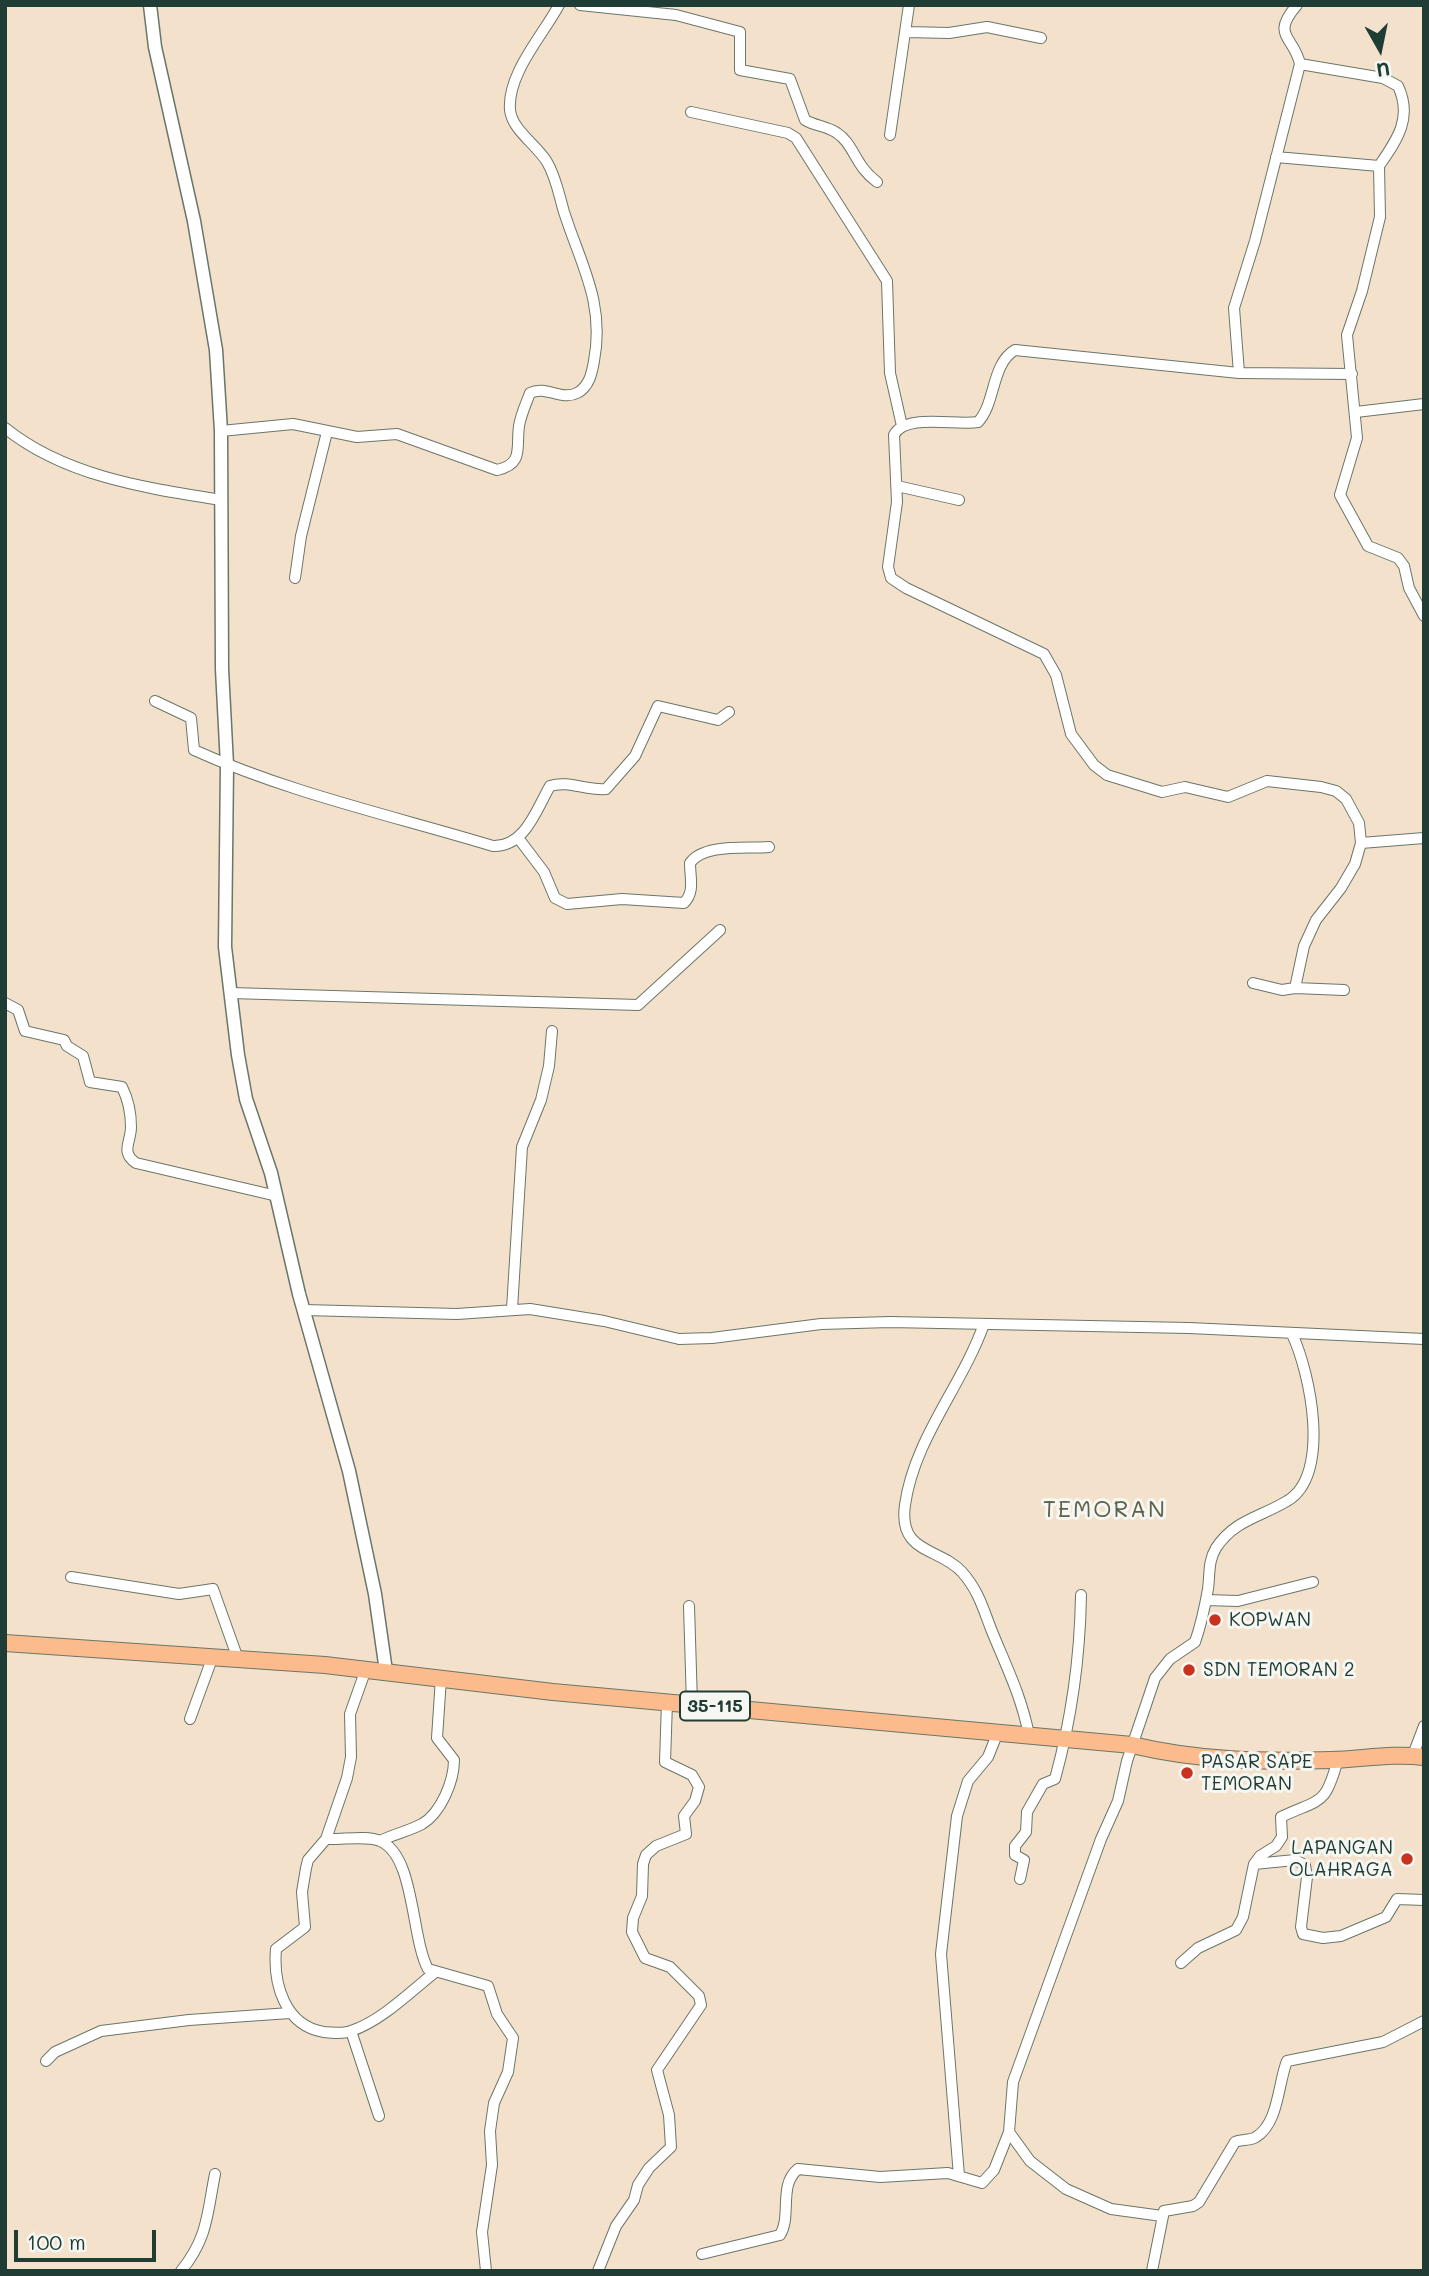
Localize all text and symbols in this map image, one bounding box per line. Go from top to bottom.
north arrow [1345,14,1415,84]
text: U [1375,57,1392,84]
district label: TEMORAN [1044,1496,1166,1524]
place label: KOPWAN [1229,1609,1311,1631]
marker: KOPWAN [1207,1612,1223,1628]
place label: SDN TEMORAN 2 [1203,1659,1355,1681]
marker: SDN TEMORAN 2 [1181,1662,1197,1678]
road number: 35-115 [680,1692,750,1721]
place label: PASAR SAPE TEMORAN [1201,1751,1313,1795]
marker: PASAR SAPE TEMORAN [1179,1765,1195,1781]
place label: LAPANGAN OLAHRAGA [1289,1837,1393,1881]
marker: LAPANGAN OLAHRAGA [1399,1851,1415,1867]
scale bar [18,2216,159,2260]
text: 100 m [27,2228,86,2255]

